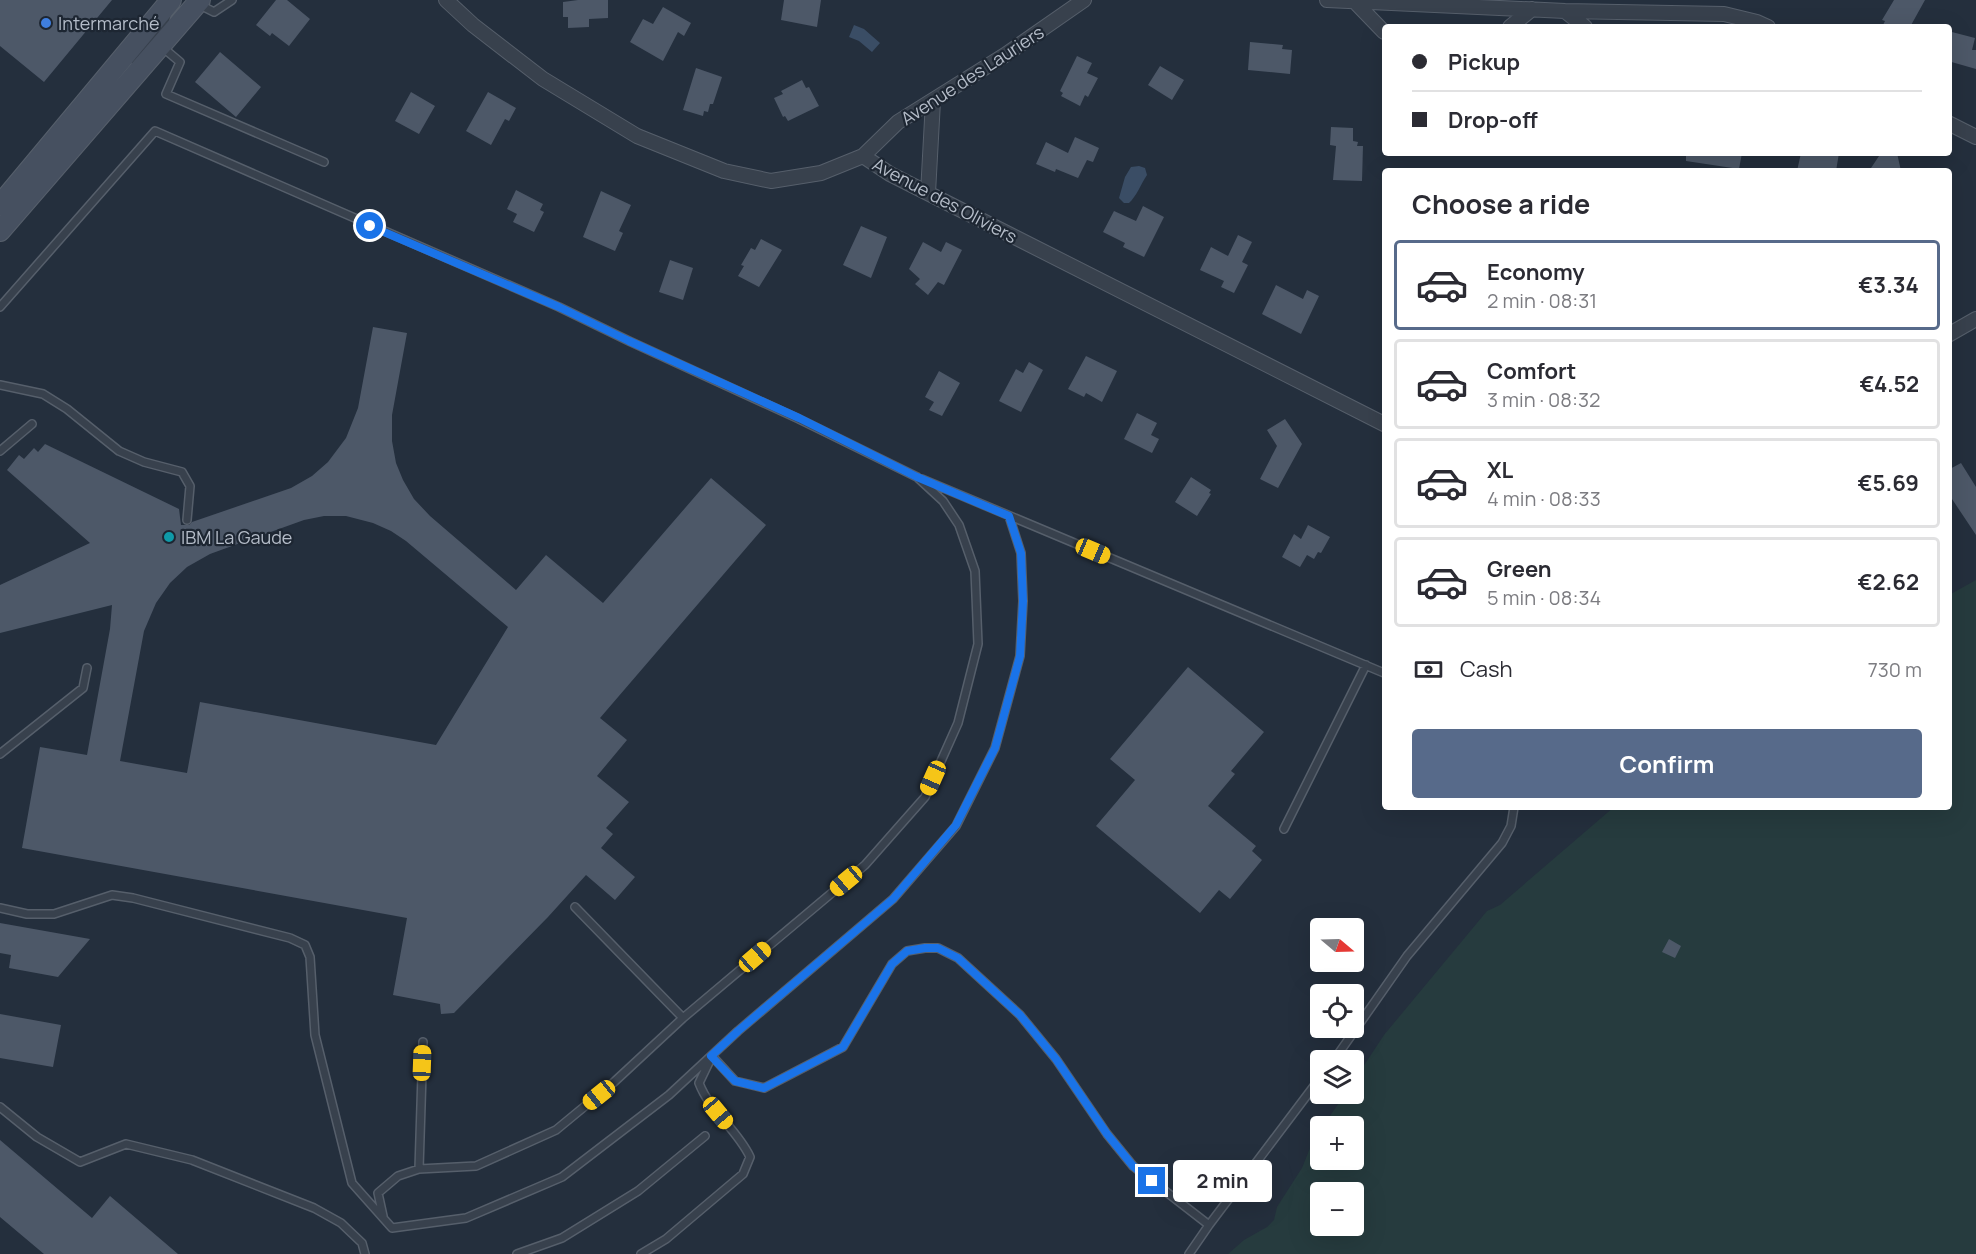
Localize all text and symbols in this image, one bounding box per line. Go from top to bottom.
place label: Intermarché [58,11,160,35]
marker: Intermarché [39,16,53,30]
street label: Avenue des Lauriers [896,20,1048,130]
text: Pickup [1448,47,1520,77]
text: Drop-off [1448,105,1538,135]
street label: Avenue des Oliviers [869,152,1021,248]
text: Choose a ride [1412,185,1590,222]
route start [356,212,383,239]
text: Economy [1487,257,1585,287]
icon: car [1415,258,1469,312]
text: €3.34 [1858,270,1919,300]
text: 2 min · 08:31 [1487,287,1597,314]
text: Comfort [1487,356,1576,386]
icon: car [1415,357,1469,411]
text: €4.52 [1859,369,1919,399]
text: 3 min · 08:32 [1487,386,1600,413]
text: XL [1487,455,1513,485]
icon: car [1415,456,1469,510]
text: €5.69 [1858,468,1919,498]
text: 4 min · 08:33 [1487,485,1601,512]
place label: IBM La Gaude [181,525,292,549]
marker: IBM La Gaude [162,530,176,544]
car [1073,536,1113,566]
text: Green [1487,554,1552,584]
icon: car [1415,555,1469,609]
text: €2.62 [1857,567,1919,597]
text: 5 min · 08:34 [1487,584,1601,611]
icon: cash [1412,653,1445,686]
text: Cash [1460,654,1513,684]
text: 730 m [1868,656,1922,683]
button: Confirm [1412,729,1922,798]
car [917,758,949,798]
car [826,863,866,899]
north arrow [1310,918,1364,972]
map controls [1310,918,1364,1236]
car [736,938,774,976]
button: locate [1310,984,1364,1038]
car [412,1045,432,1081]
button: layers [1310,1050,1364,1104]
car [579,1077,619,1113]
car [700,1093,736,1133]
button: + [1310,1116,1364,1170]
callout: 2 min [1173,1160,1272,1202]
route end [1138,1167,1165,1194]
text: 2 min [1196,1167,1249,1194]
button: − [1310,1182,1364,1236]

